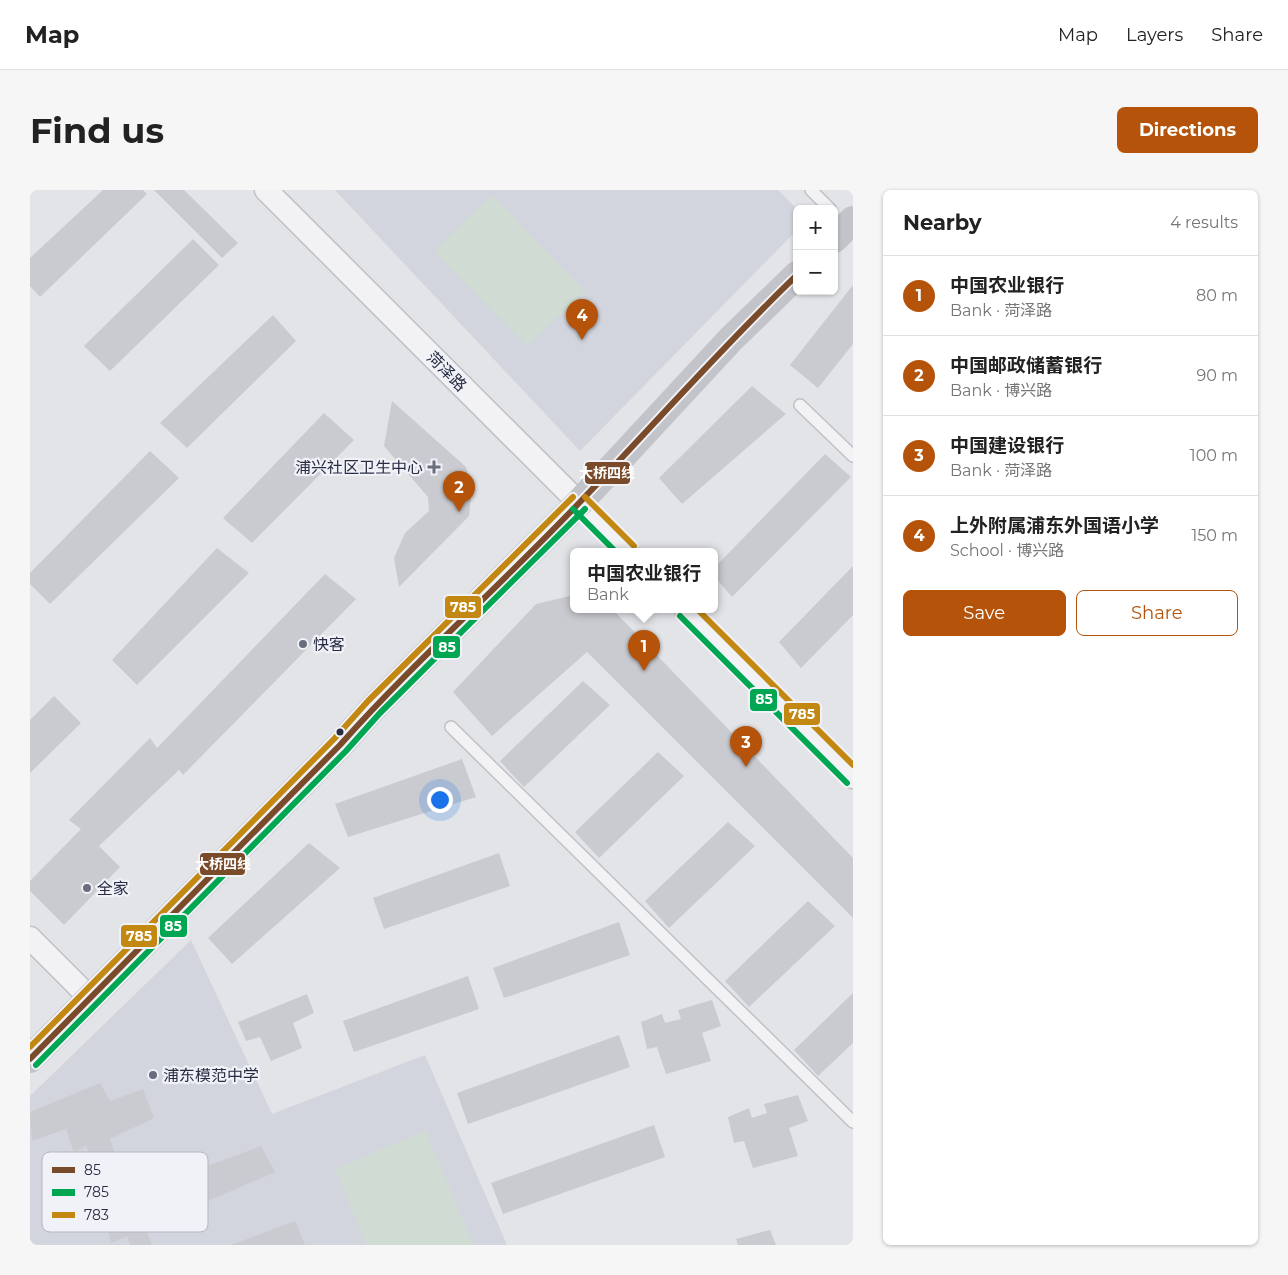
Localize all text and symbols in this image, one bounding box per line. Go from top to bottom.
text: Map [25,20,79,49]
text: Map [1058,24,1098,46]
text: Layers [1126,24,1183,46]
text: Share [1211,24,1263,46]
button: Directions [1117,107,1258,153]
text: Find us [30,109,164,152]
map controls [793,205,838,295]
button: + [793,205,838,250]
text: Nearby [903,210,982,235]
text: 4 results [1170,213,1238,232]
button: − [793,250,838,295]
text: 中国农业银行 [950,274,1064,297]
text: 1 [916,286,922,305]
text: 80 m [1196,286,1238,305]
pin: 4 [566,299,598,340]
text: Bank · 菏泽路 [950,301,1052,320]
street label: 菏泽路 [423,348,470,395]
text: 中国邮政储蓄银行 [950,354,1102,377]
text: 2 [914,366,924,385]
text: 90 m [1196,366,1238,385]
text: Bank · 博兴路 [950,381,1052,400]
text: 中国建设银行 [950,434,1064,457]
text: 3 [914,446,924,465]
text: 100 m [1190,446,1238,465]
place label: 浦兴社区卫生中心 [295,458,423,477]
marker: 浦兴社区卫生中心 [427,460,441,474]
line badge: 大桥四线 [584,461,631,485]
text: Bank · 菏泽路 [950,461,1052,480]
text: 大桥四线 [579,464,635,482]
pin: 2 [443,471,475,512]
text: 上外附属浦东外国语小学 [950,514,1159,537]
text: 4 [913,526,925,545]
text: 150 m [1191,526,1238,545]
text: School · 博兴路 [950,541,1064,560]
popup [570,548,718,613]
text: 中国农业银行 [587,562,701,585]
text: Bank [587,585,629,604]
button: Save [903,590,1066,636]
button: Share [1076,590,1238,636]
line badge: 785 [444,595,482,619]
text: 785 [450,598,476,616]
pin: 1 [628,630,660,671]
place label: 快客 [313,635,345,654]
line badge: 85 [432,635,461,659]
marker: 快客 [297,638,309,650]
text: 85 [438,638,456,656]
line badge: 85 [749,688,778,712]
text: 85 [755,690,773,708]
line badge: 785 [783,702,821,726]
text: 785 [789,705,815,723]
pin: 3 [730,726,762,767]
unlabelled marker [335,727,345,737]
your location [427,787,453,813]
line badge: 大桥四线 [199,852,246,876]
text: 大桥四线 [195,855,251,873]
place label: 全家 [97,879,129,898]
marker: 全家 [81,882,93,894]
line badge: 85 [159,914,188,938]
text: 85 [164,917,182,935]
line badge: 785 [120,924,158,948]
text: 785 [126,927,152,945]
place label: 浦东模范中学 [163,1066,259,1085]
marker: 浦东模范中学 [147,1069,159,1081]
legend [42,1152,208,1232]
text: 85 [84,1161,101,1179]
text: 785 [84,1183,109,1201]
text: 783 [84,1206,109,1224]

